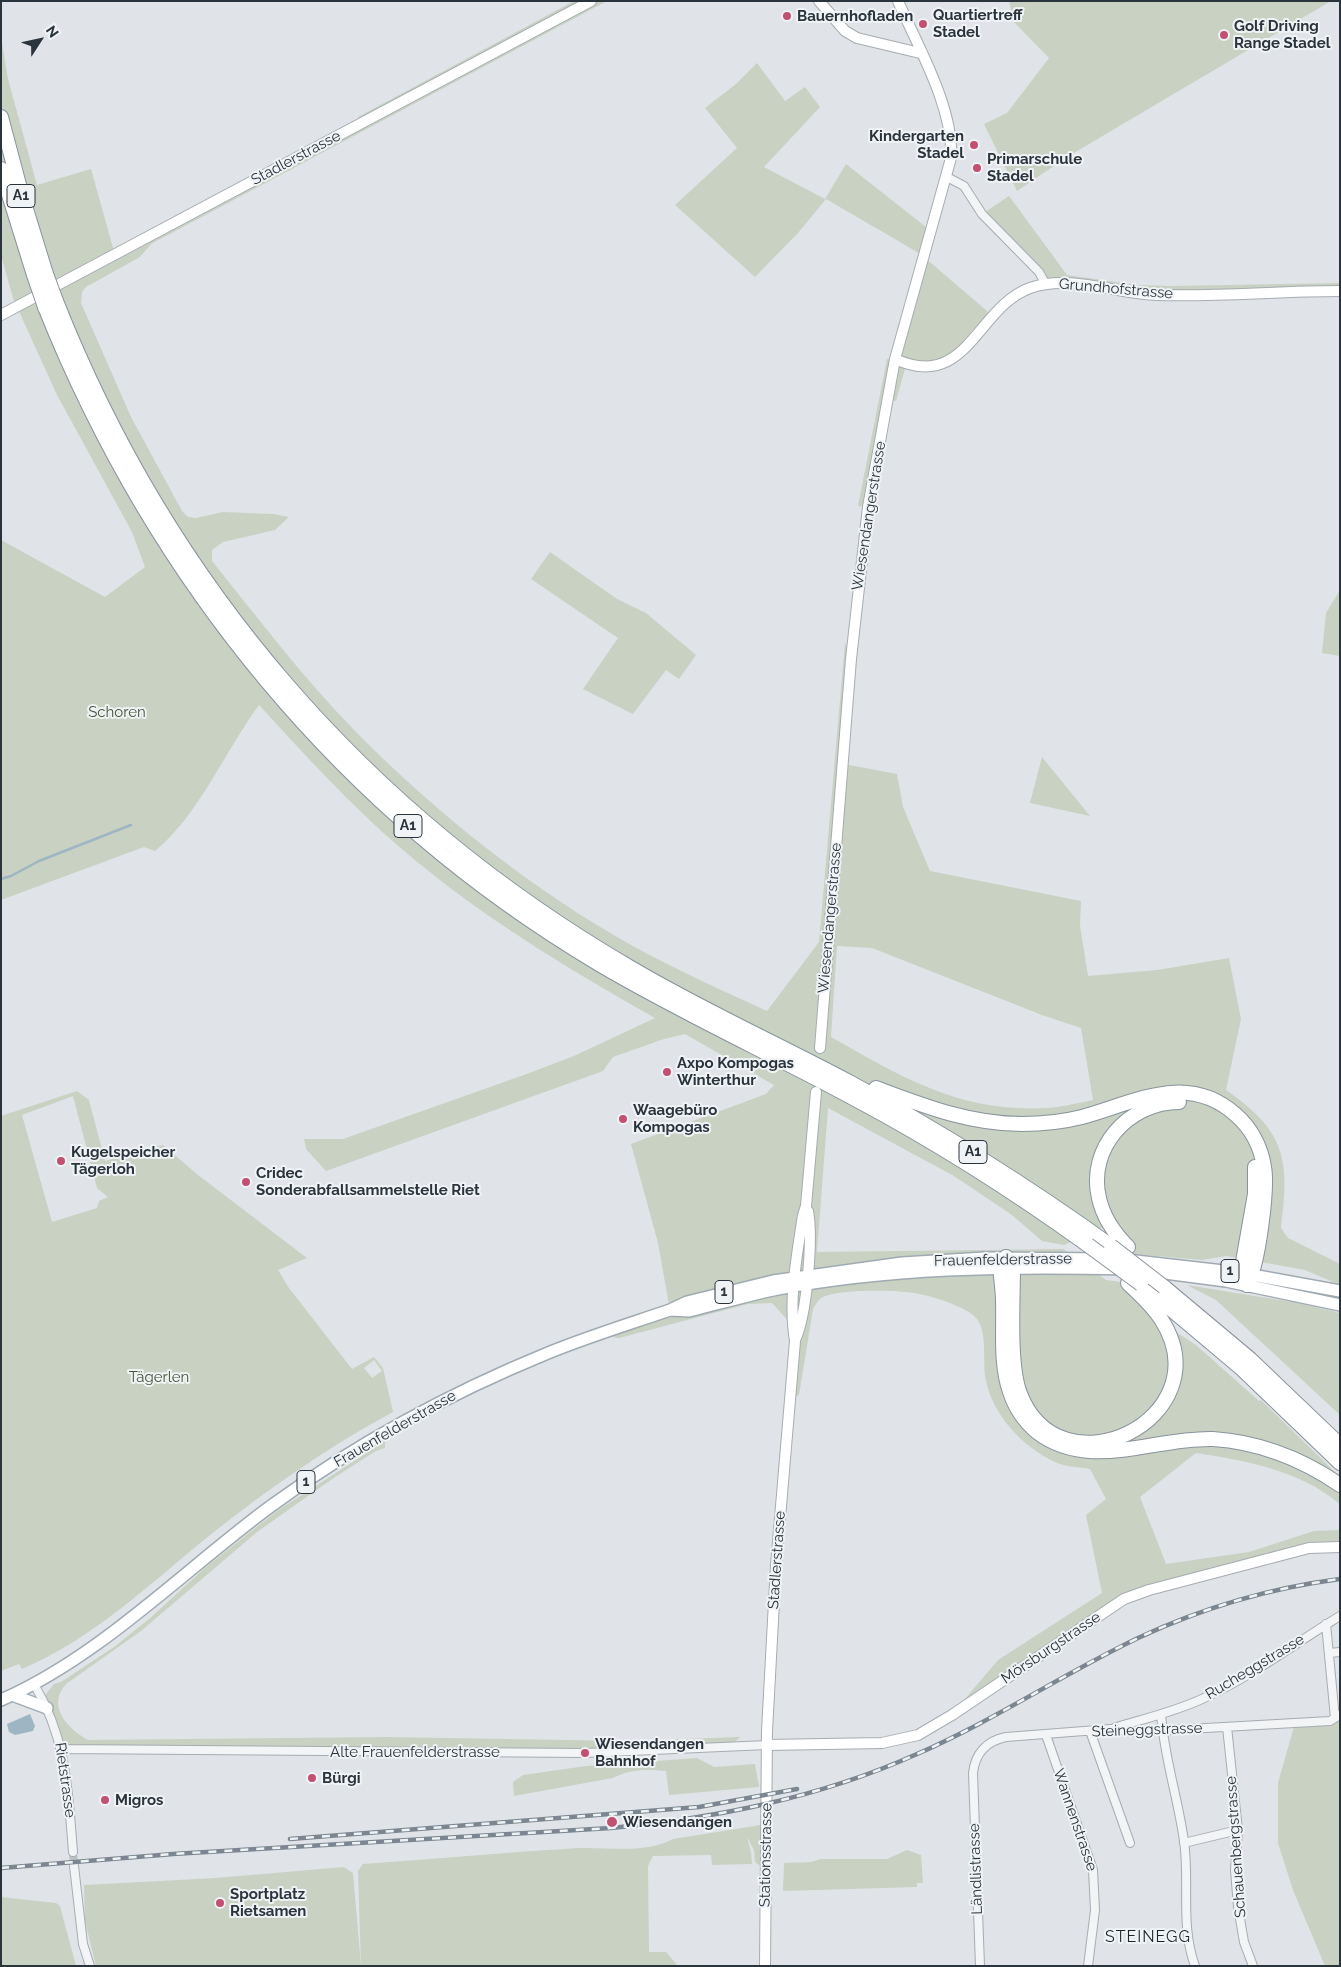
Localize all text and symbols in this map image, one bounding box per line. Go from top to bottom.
place label: Quartiertreff Stadel [933,6,1022,41]
place label: Bauernhofladen [797,7,913,25]
marker: Bauernhofladen [781,10,793,22]
north arrow [15,15,65,65]
place label: Golf Driving Range Stadel [1234,17,1330,52]
marker: Quartiertreff Stadel [917,18,929,30]
text: N [43,22,62,40]
marker: Golf Driving Range Stadel [1218,29,1230,41]
street label: Stadlerstrasse [248,127,344,189]
place label: Kindergarten Stadel [869,127,964,162]
marker: Kindergarten Stadel [968,139,980,151]
place label: Primarschule Stadel [987,150,1082,185]
marker: Primarschule Stadel [971,162,983,174]
road number: A1 [7,185,35,208]
street label: Grundhofstrasse [1058,275,1174,303]
street label: Wiesendangerstrasse [848,440,890,592]
park label: Schoren [88,703,146,721]
road number: A1 [394,814,422,838]
street label: Wiesendangerstrasse [814,842,846,994]
place label: Axpo Kompogas Winterthur [677,1054,794,1089]
marker: Axpo Kompogas Winterthur [661,1066,673,1078]
place label: Waagebüro Kompogas [633,1101,717,1136]
marker: Waagebüro Kompogas [617,1113,629,1125]
road number: A1 [959,1140,987,1164]
place label: Kugelspeicher Tägerloh [71,1143,175,1178]
marker: Kugelspeicher Tägerloh [55,1155,67,1167]
place label: Cridec Sonderabfallsammelstelle Riet [256,1164,480,1199]
marker: Cridec Sonderabfallsammelstelle Riet [240,1176,252,1188]
street label: Frauenfelderstrasse [934,1250,1072,1270]
road number: 1 [1221,1260,1239,1282]
road number: 1 [715,1280,733,1304]
park label: Tägerlen [129,1368,189,1386]
street label: Frauenfelderstrasse [331,1387,459,1471]
road number: 1 [297,1470,315,1494]
street label: Stadlerstrasse [765,1510,789,1610]
street label: Mörsburgstrasse [998,1608,1104,1688]
street label: Rucheggstrasse [1202,1630,1308,1704]
street label: Steineggstrasse [1091,1719,1203,1741]
place label: Wiesendangen Bahnhof [595,1735,704,1770]
street label: Rietstrasse [51,1741,79,1819]
street label: Alte Frauenfelderstrasse [330,1743,500,1761]
marker: Wiesendangen Bahnhof [579,1747,591,1759]
street label: Wannenstrasse [1049,1766,1101,1874]
place label: Bürgi [322,1769,361,1787]
marker: Bürgi [306,1772,318,1784]
street label: Schauenbergstrasse [1222,1776,1250,1918]
place label: Migros [115,1791,164,1809]
marker: Migros [99,1794,111,1806]
street label: Stationsstrasse [756,1803,776,1907]
place label: Wiesendangen [623,1813,732,1831]
marker: Wiesendangen [605,1815,619,1829]
street label: Ländlistrasse [965,1823,987,1915]
place label: Sportplatz Rietsamen [230,1885,306,1920]
marker: Sportplatz Rietsamen [214,1897,226,1909]
district label: STEINEGG [1104,1927,1192,1947]

